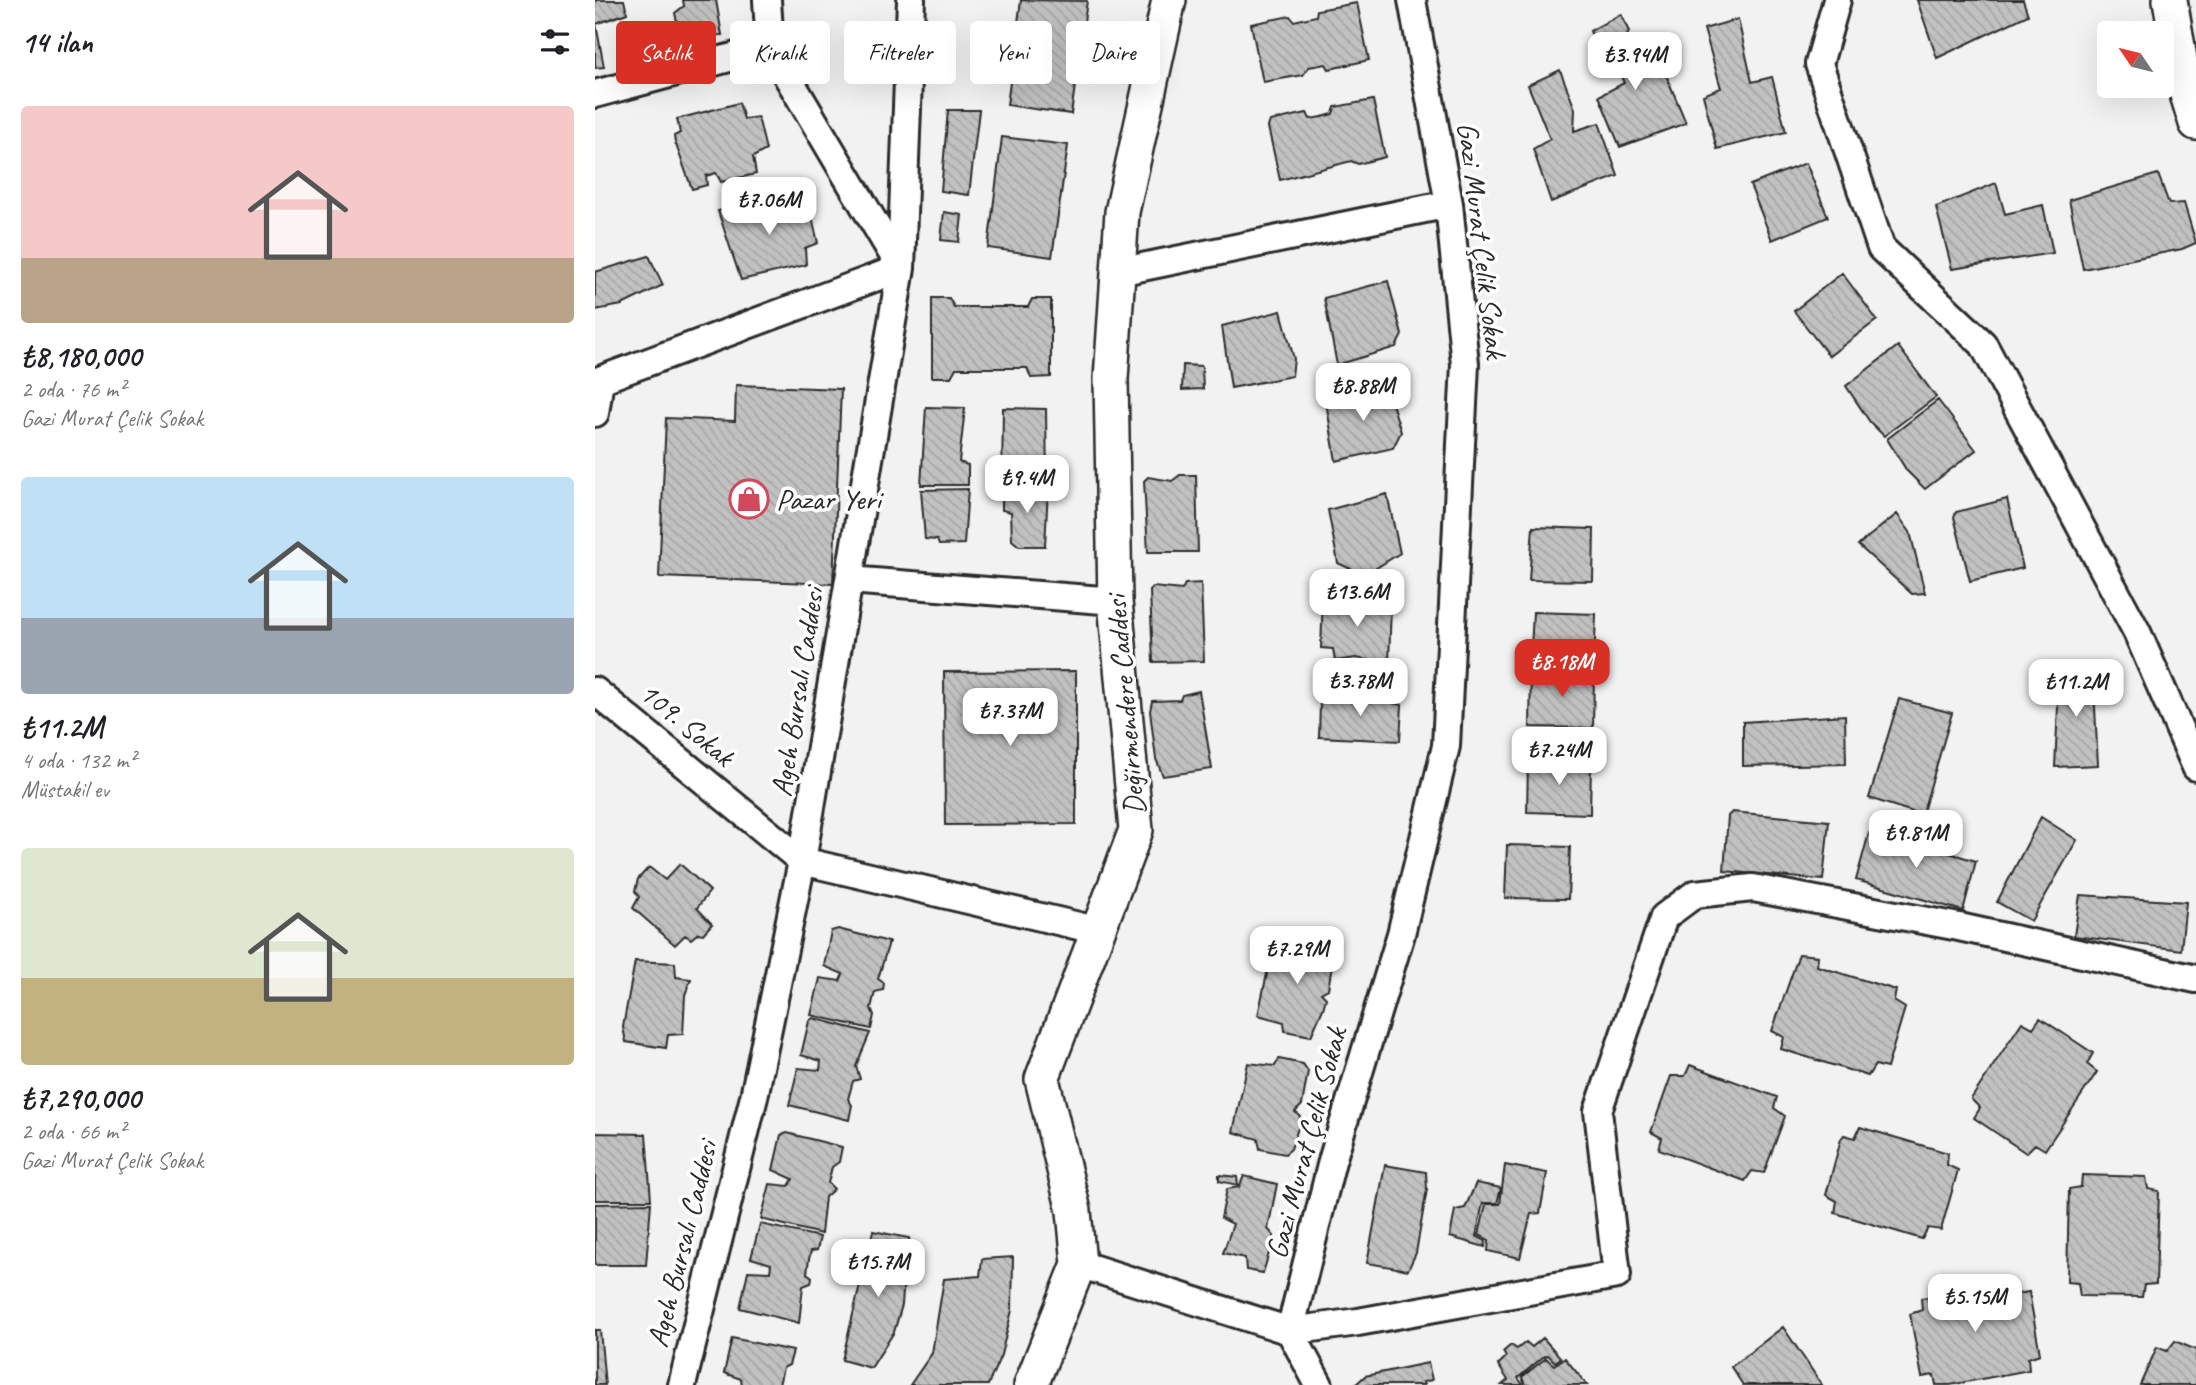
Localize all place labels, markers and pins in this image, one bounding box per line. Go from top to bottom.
pin: ₺3.94M [1578,32,1692,92]
pin: ₺7.06M [712,177,826,237]
pin: ₺8.88M [1306,364,1420,423]
pin: ₺9.4M [978,456,1076,515]
shop icon: Pazar Yeri [728,478,770,520]
place label: Pazar Yeri [776,480,884,518]
pin: ₺13.6M [1300,570,1414,629]
pin: ₺8.18M [1505,640,1619,699]
pin: ₺3.78M [1303,658,1417,718]
pin: ₺11.2M [2019,660,2133,719]
pin: ₺7.37M [953,688,1067,748]
pin: ₺7.24M [1502,728,1616,787]
pin: ₺9.81M [1859,810,1973,870]
pin: ₺7.29M [1240,926,1354,986]
pin: ₺15.7M [821,1240,935,1299]
pin: ₺5.15M [1918,1274,2032,1334]

